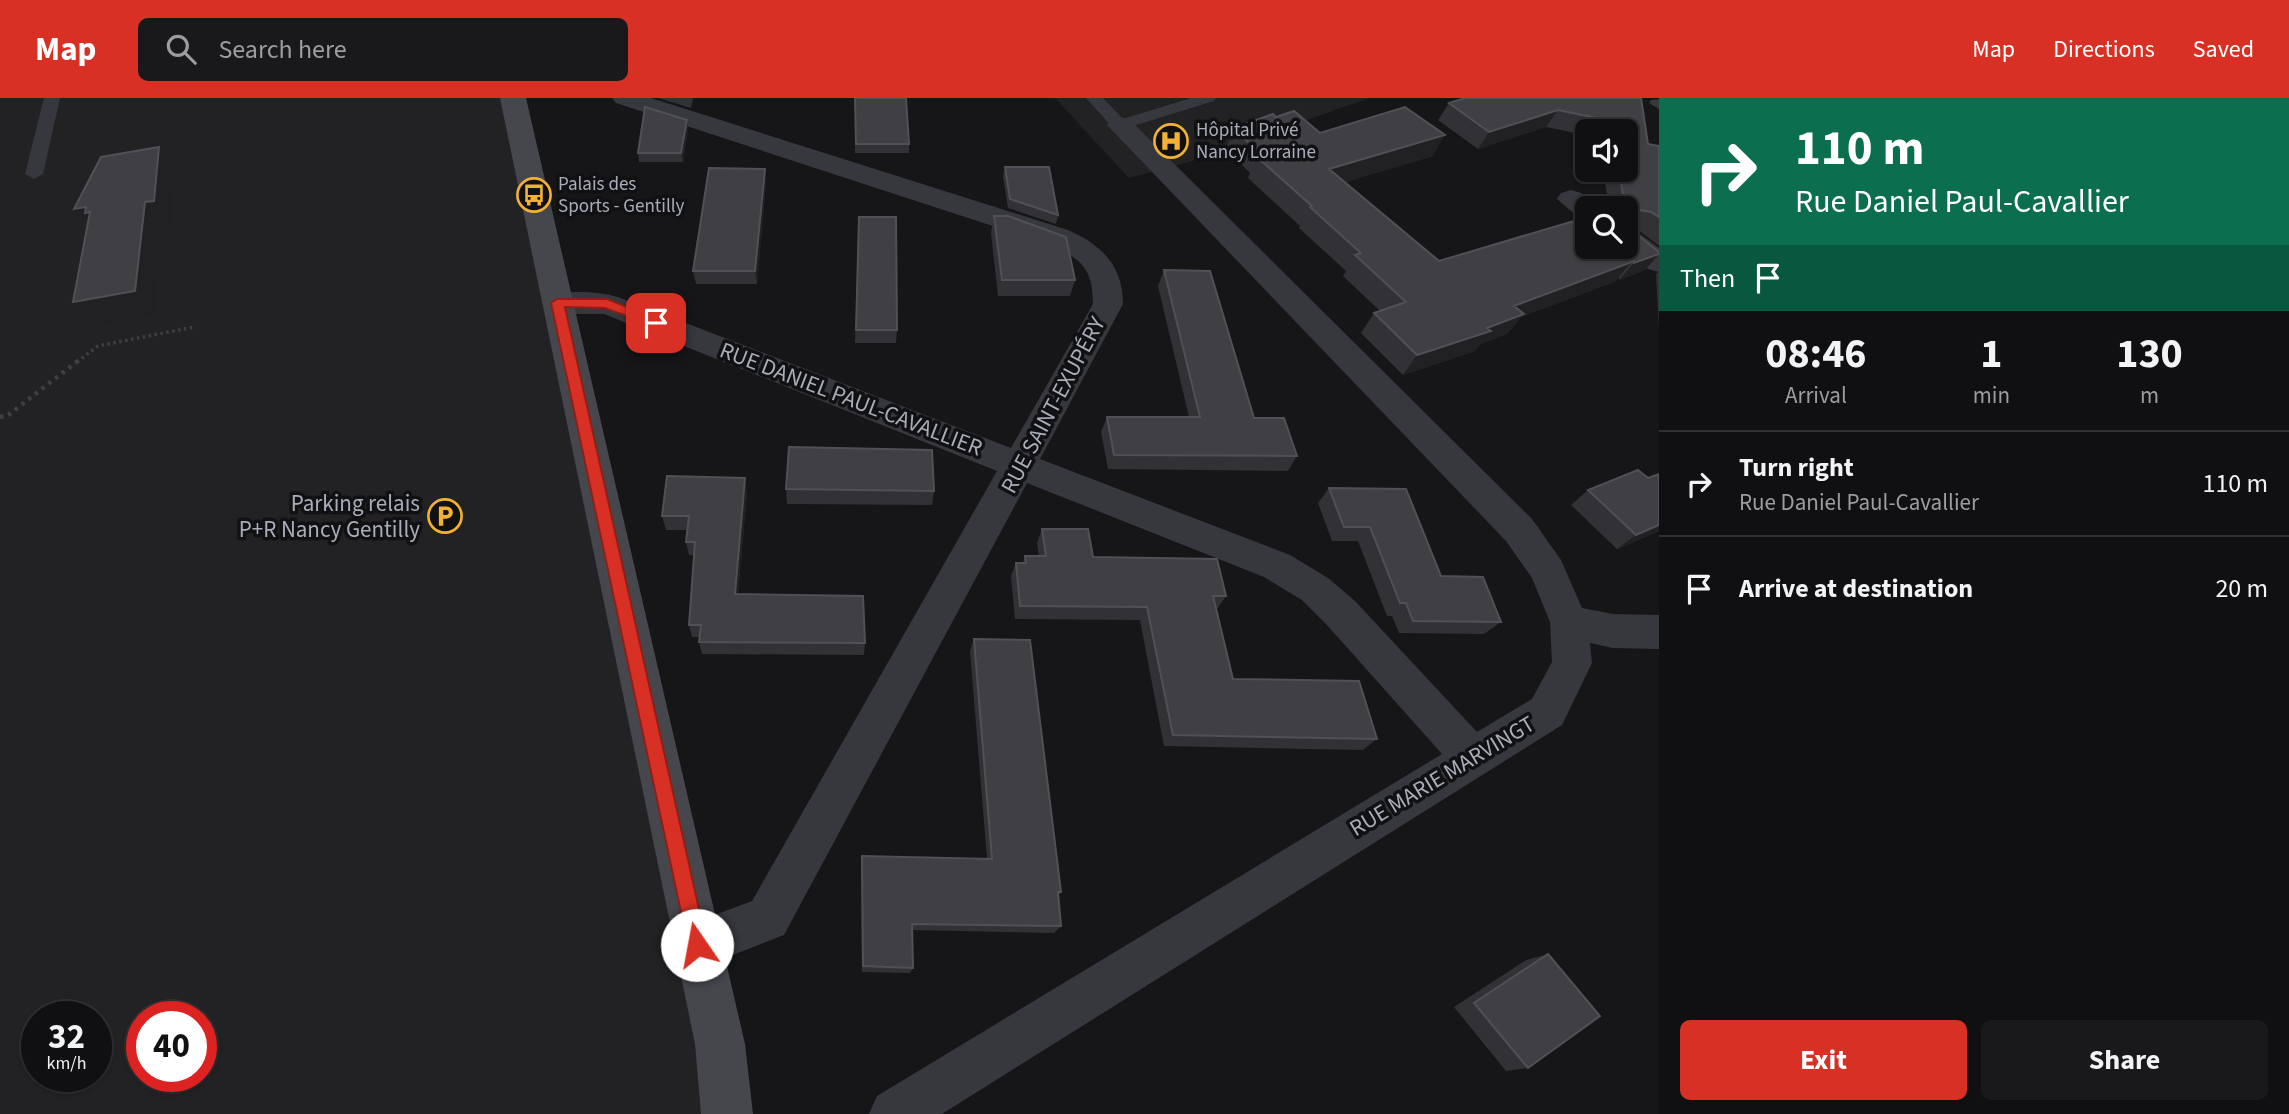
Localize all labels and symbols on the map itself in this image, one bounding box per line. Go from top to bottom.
place label: Hôpital Privé Nancy Lorraine [1196,117,1316,166]
hospital icon: Hôpital Privé Nancy Lorraine [1152,122,1190,160]
place label: Palais des Sports - Gentilly [558,171,685,220]
bus stop icon: Palais des Sports - Gentilly [515,176,553,214]
pin [626,293,686,353]
street label: RUE SAINT-EXUPÉRY [992,311,1114,499]
street label: RUE DANIEL PAUL-CAVALLIER [715,334,987,464]
place label: Parking relais P+R Nancy Gentilly [239,487,420,546]
parking icon: Parking relais P+R Nancy Gentilly [426,497,464,535]
street label: RUE MARIE MARVINGT [1343,708,1541,844]
position arrow [660,908,734,982]
speed limit sign: 40 [126,1001,217,1092]

